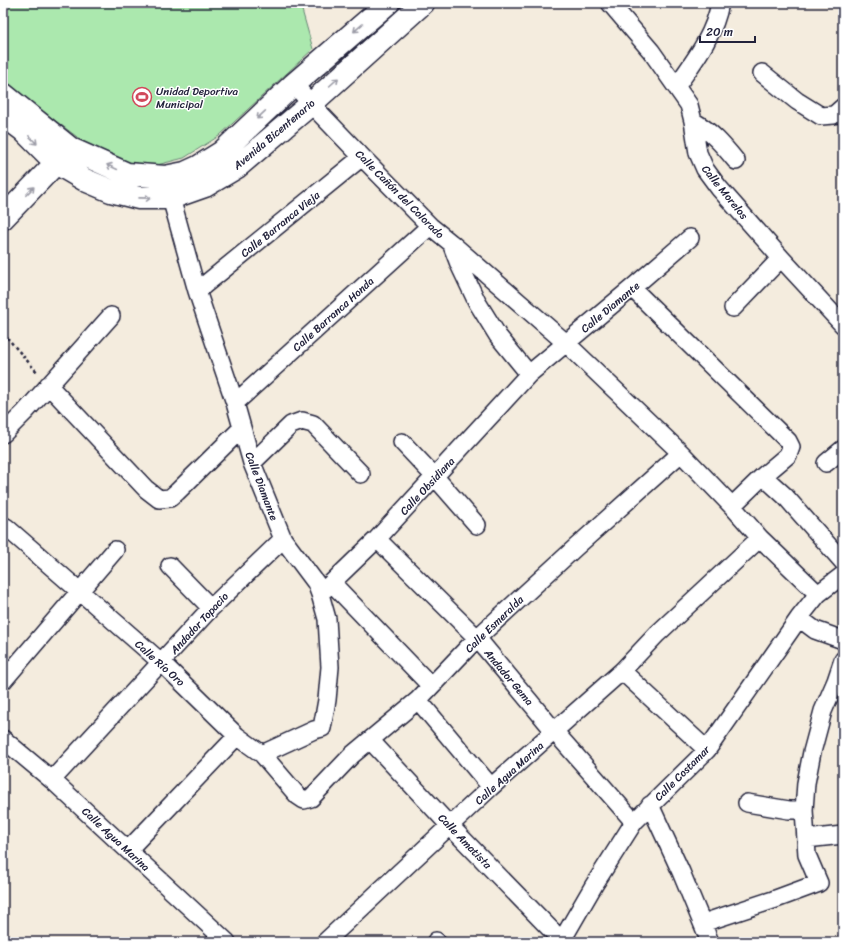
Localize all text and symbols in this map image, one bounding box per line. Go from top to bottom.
scale bar [700,18,755,44]
text: 20 m [706,21,733,43]
one-way arrow [353,24,364,33]
one-way arrow [329,78,340,87]
place label: Unidad Deportiva Municipal [156,82,239,114]
sports icon: Unidad Deportiva Municipal [131,86,153,108]
street label: Avenida Bicentenario [228,94,320,175]
one-way arrow [257,110,267,119]
one-way arrow [28,135,38,145]
street label: Calle Cañón del Colorado [351,145,449,244]
street label: Calle Morelos [696,161,753,225]
one-way arrow [106,163,118,171]
one-way arrow [25,186,35,196]
street label: Calle Barranca Vieja [236,186,325,263]
one-way arrow [138,194,151,202]
street label: Calle Barranca Honda [288,272,379,356]
street label: Calle Diamante [577,276,645,338]
street label: Calle Diamante [240,449,284,524]
street label: Calle Obsidiana [395,452,460,520]
street label: Andador Topacio [165,588,234,659]
street label: Calle Esmeralda [460,591,529,658]
street label: Calle Río Oro [130,635,190,692]
street label: Andador Gema [478,644,538,710]
street label: Calle Agua Marina [470,737,549,810]
street label: Calle Costamar [650,741,715,806]
street label: Calle Agua Marina [77,803,155,877]
street label: Calle Amatista [433,809,497,874]

